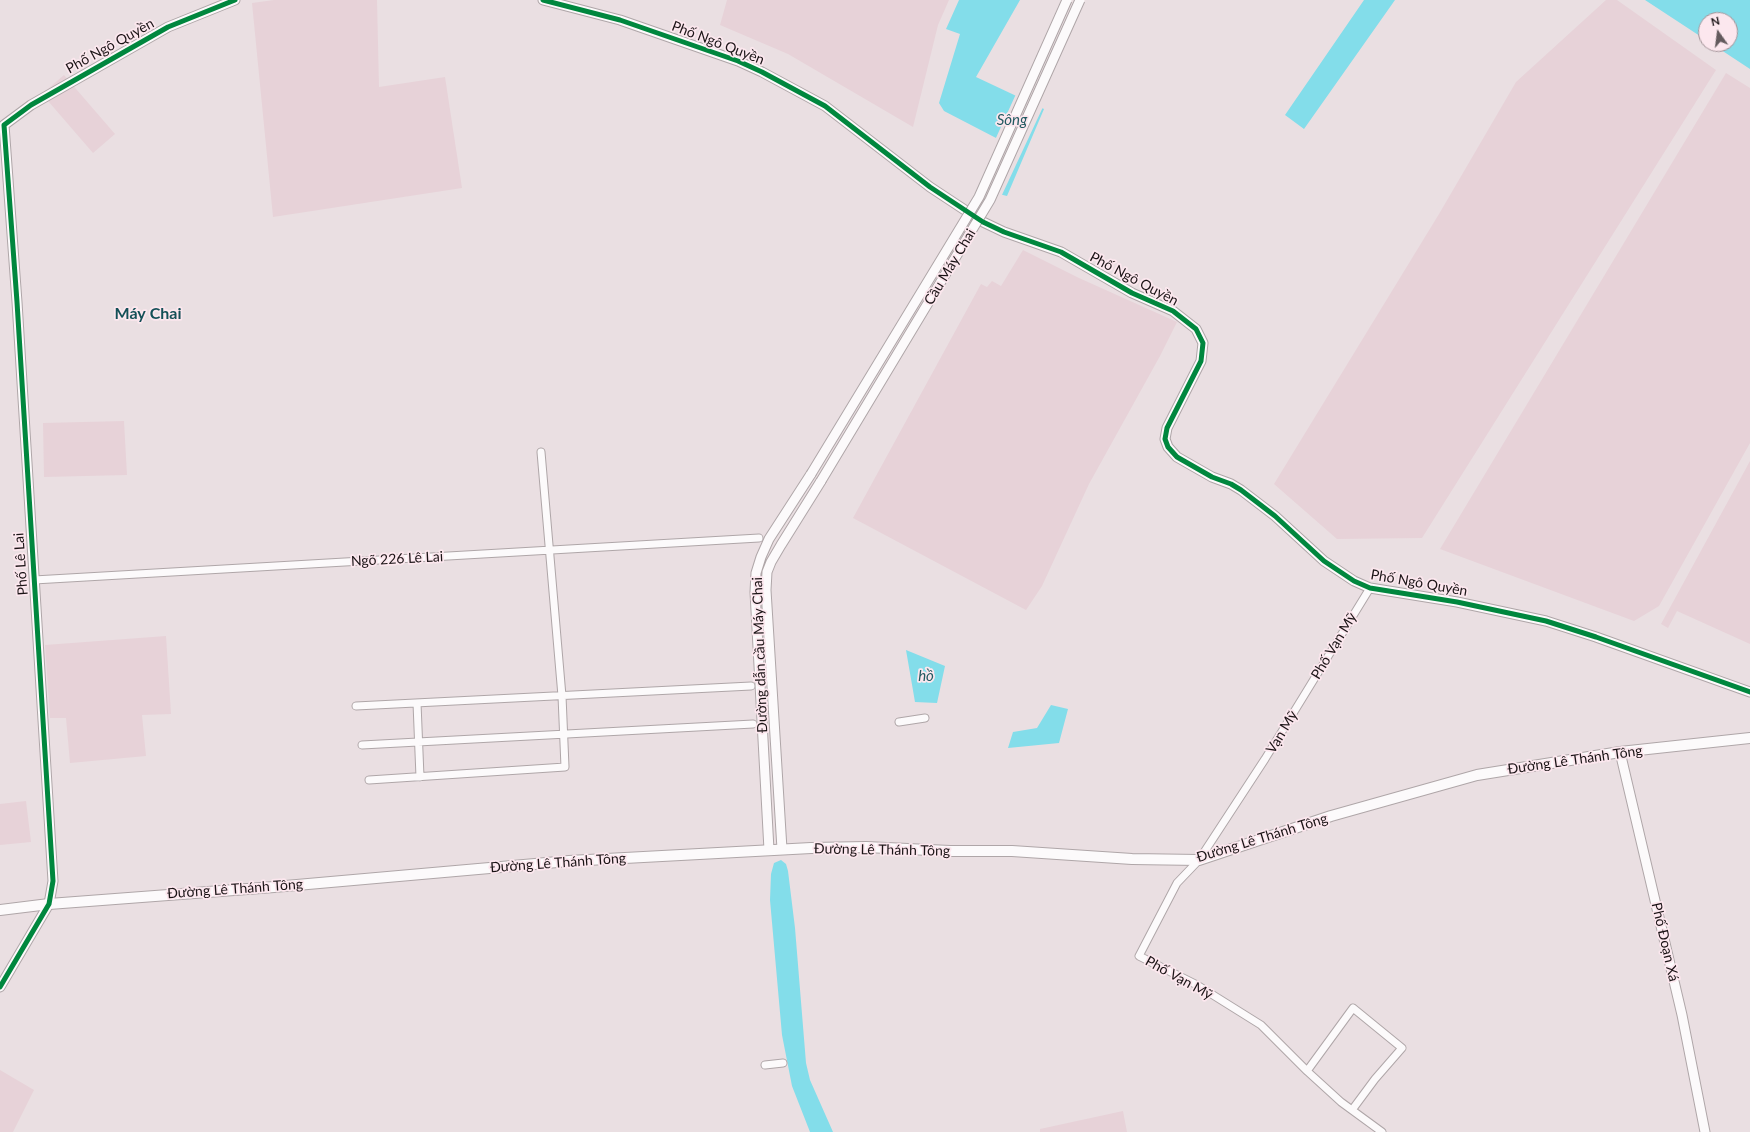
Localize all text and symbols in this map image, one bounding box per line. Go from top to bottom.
north arrow [1698,12,1738,52]
text: N [1710,14,1721,28]
street label: Phố Ngô Quyền [63,15,157,77]
street label: Phố Ngô Quyền [669,18,767,68]
water label: Sông [997,111,1027,129]
street label: Cầu Máy Chai [921,226,979,308]
street label: Phố Ngô Quyền [1087,249,1181,309]
district label: Máy Chai [115,304,181,324]
street label: Phố Lê Lai [10,532,32,596]
street label: Ngõ 226 Lê Lai [350,548,444,570]
street label: Phố Ngô Quyền [1369,566,1469,600]
street label: Đường dẫn cầu Máy Chai [749,577,771,733]
street label: Phố Vạn Mỹ [1308,610,1360,682]
water label: hồ [918,667,934,685]
street label: Vạn Mỹ [1263,708,1301,756]
street label: Đường Lê Thánh Tông [1506,742,1644,778]
street label: Đường Lê Thánh Tông [1194,810,1330,866]
street label: Đường Lê Thánh Tông [814,840,950,860]
street label: Đường Lê Thánh Tông [489,850,627,876]
street label: Đường Lê Thánh Tông [166,876,304,902]
street label: Phố Đoạn Xá [1648,901,1682,983]
street label: Phố Vạn Mỹ [1142,953,1216,1003]

